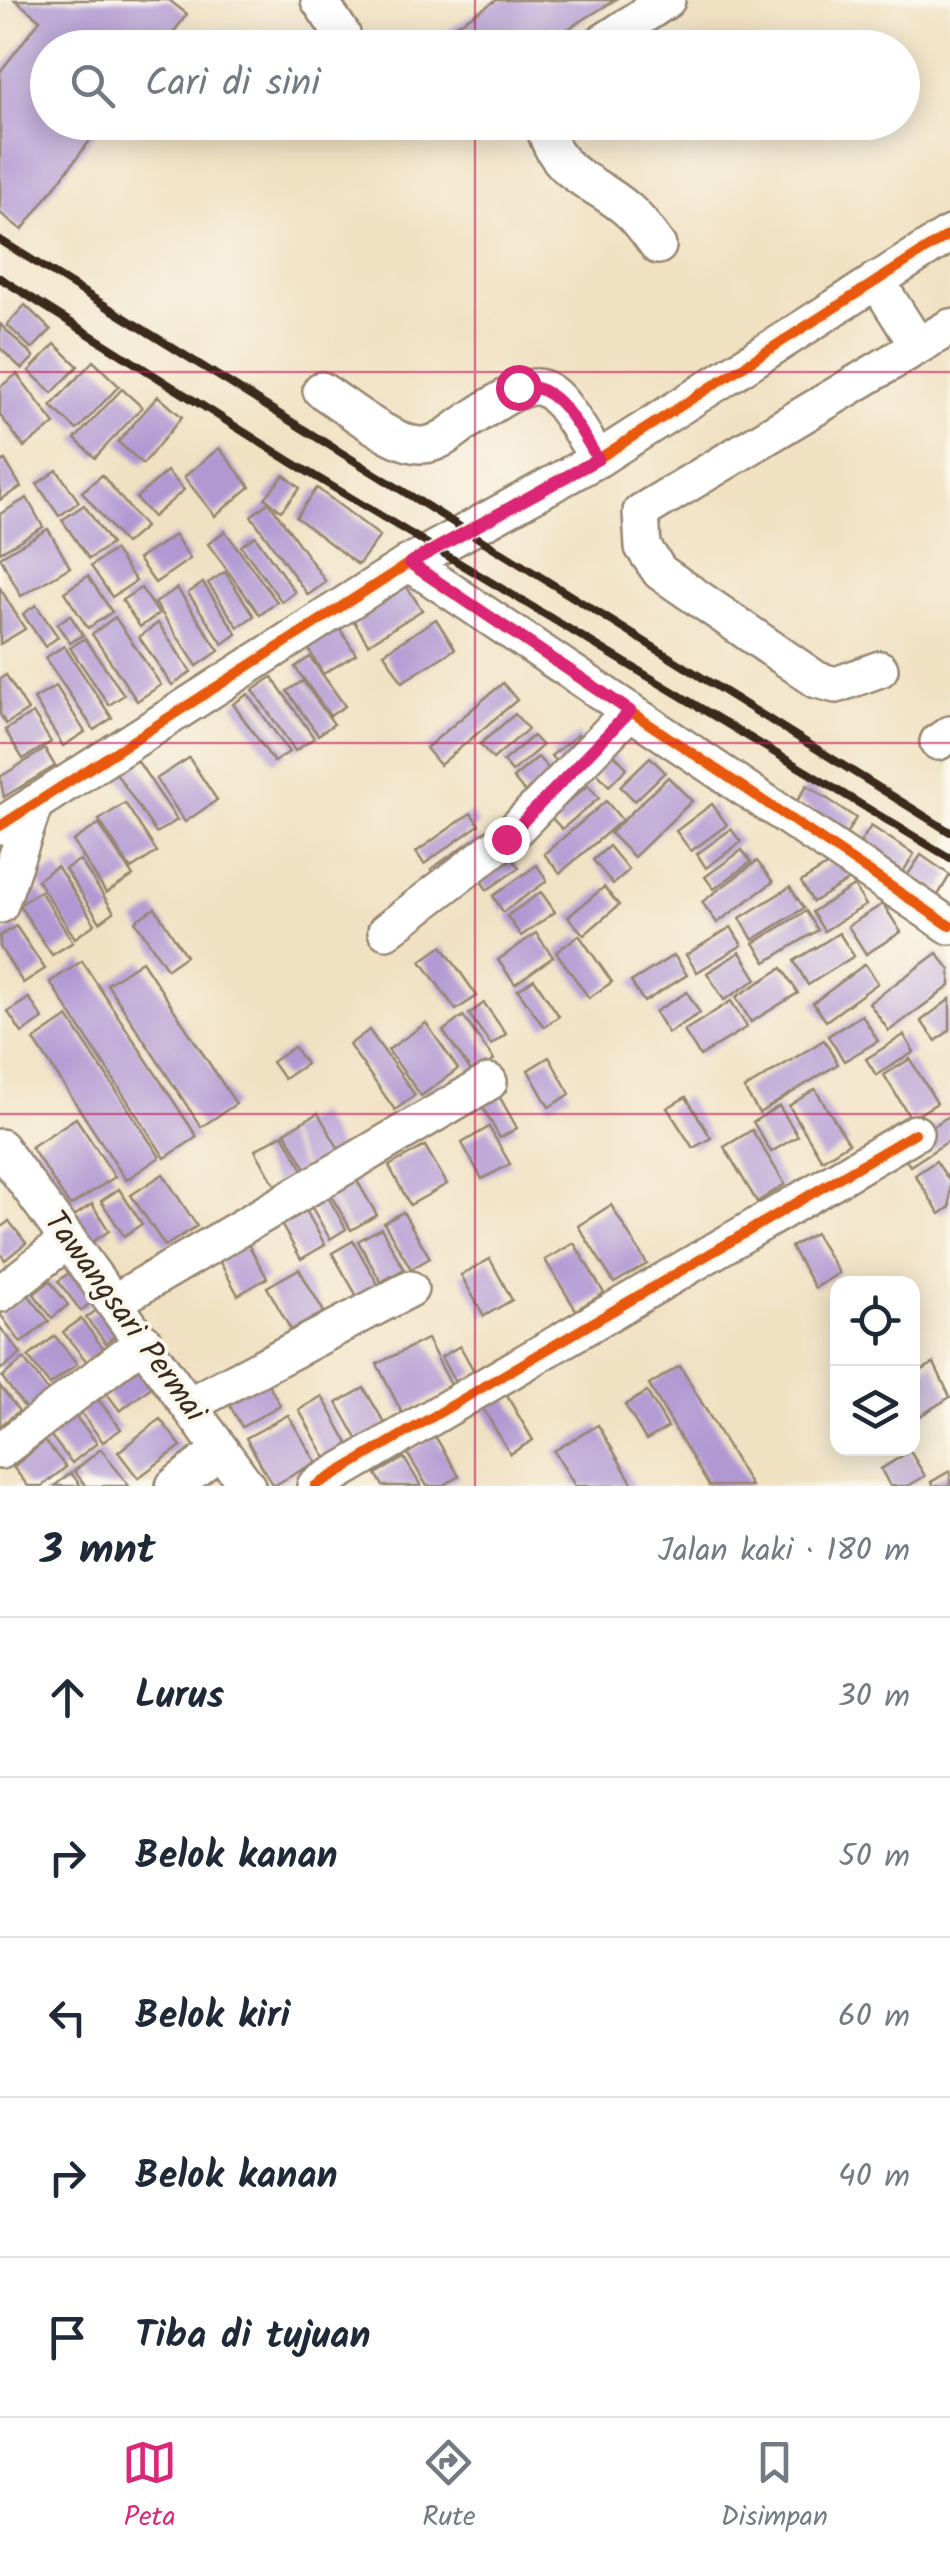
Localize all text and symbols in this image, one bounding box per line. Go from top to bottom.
search box [30,30,920,140]
text: Cari di sini [145,55,320,115]
icon: search [65,58,120,113]
route start [496,365,542,411]
route end [484,817,530,863]
street label: Tawangsari Permai [30,1200,219,1435]
map controls [830,1276,920,1456]
button: locate [830,1276,920,1366]
button: layers [830,1366,920,1456]
text: 3 mnt [40,1518,156,1585]
text: Jalan kaki · 180 m [658,1526,910,1577]
text: Lurus [135,1667,224,1727]
icon: ahead [40,1670,95,1725]
text: 30 m [837,1672,910,1723]
text: Belok kanan [135,1827,338,1887]
icon: right [40,1830,95,1885]
text: 50 m [839,1832,910,1883]
text: Belok kiri [135,1987,290,2047]
icon: left [40,1990,95,2045]
text: 60 m [838,1992,910,2043]
text: Belok kanan [135,2147,338,2207]
icon: right [40,2150,95,2205]
text: 40 m [838,2152,910,2203]
text: Tiba di tujuan [135,2307,371,2367]
icon: arrive [40,2310,95,2365]
tab: Peta [122,2435,177,2540]
tab: Rute [421,2435,476,2540]
tab: Disimpan [721,2435,828,2540]

